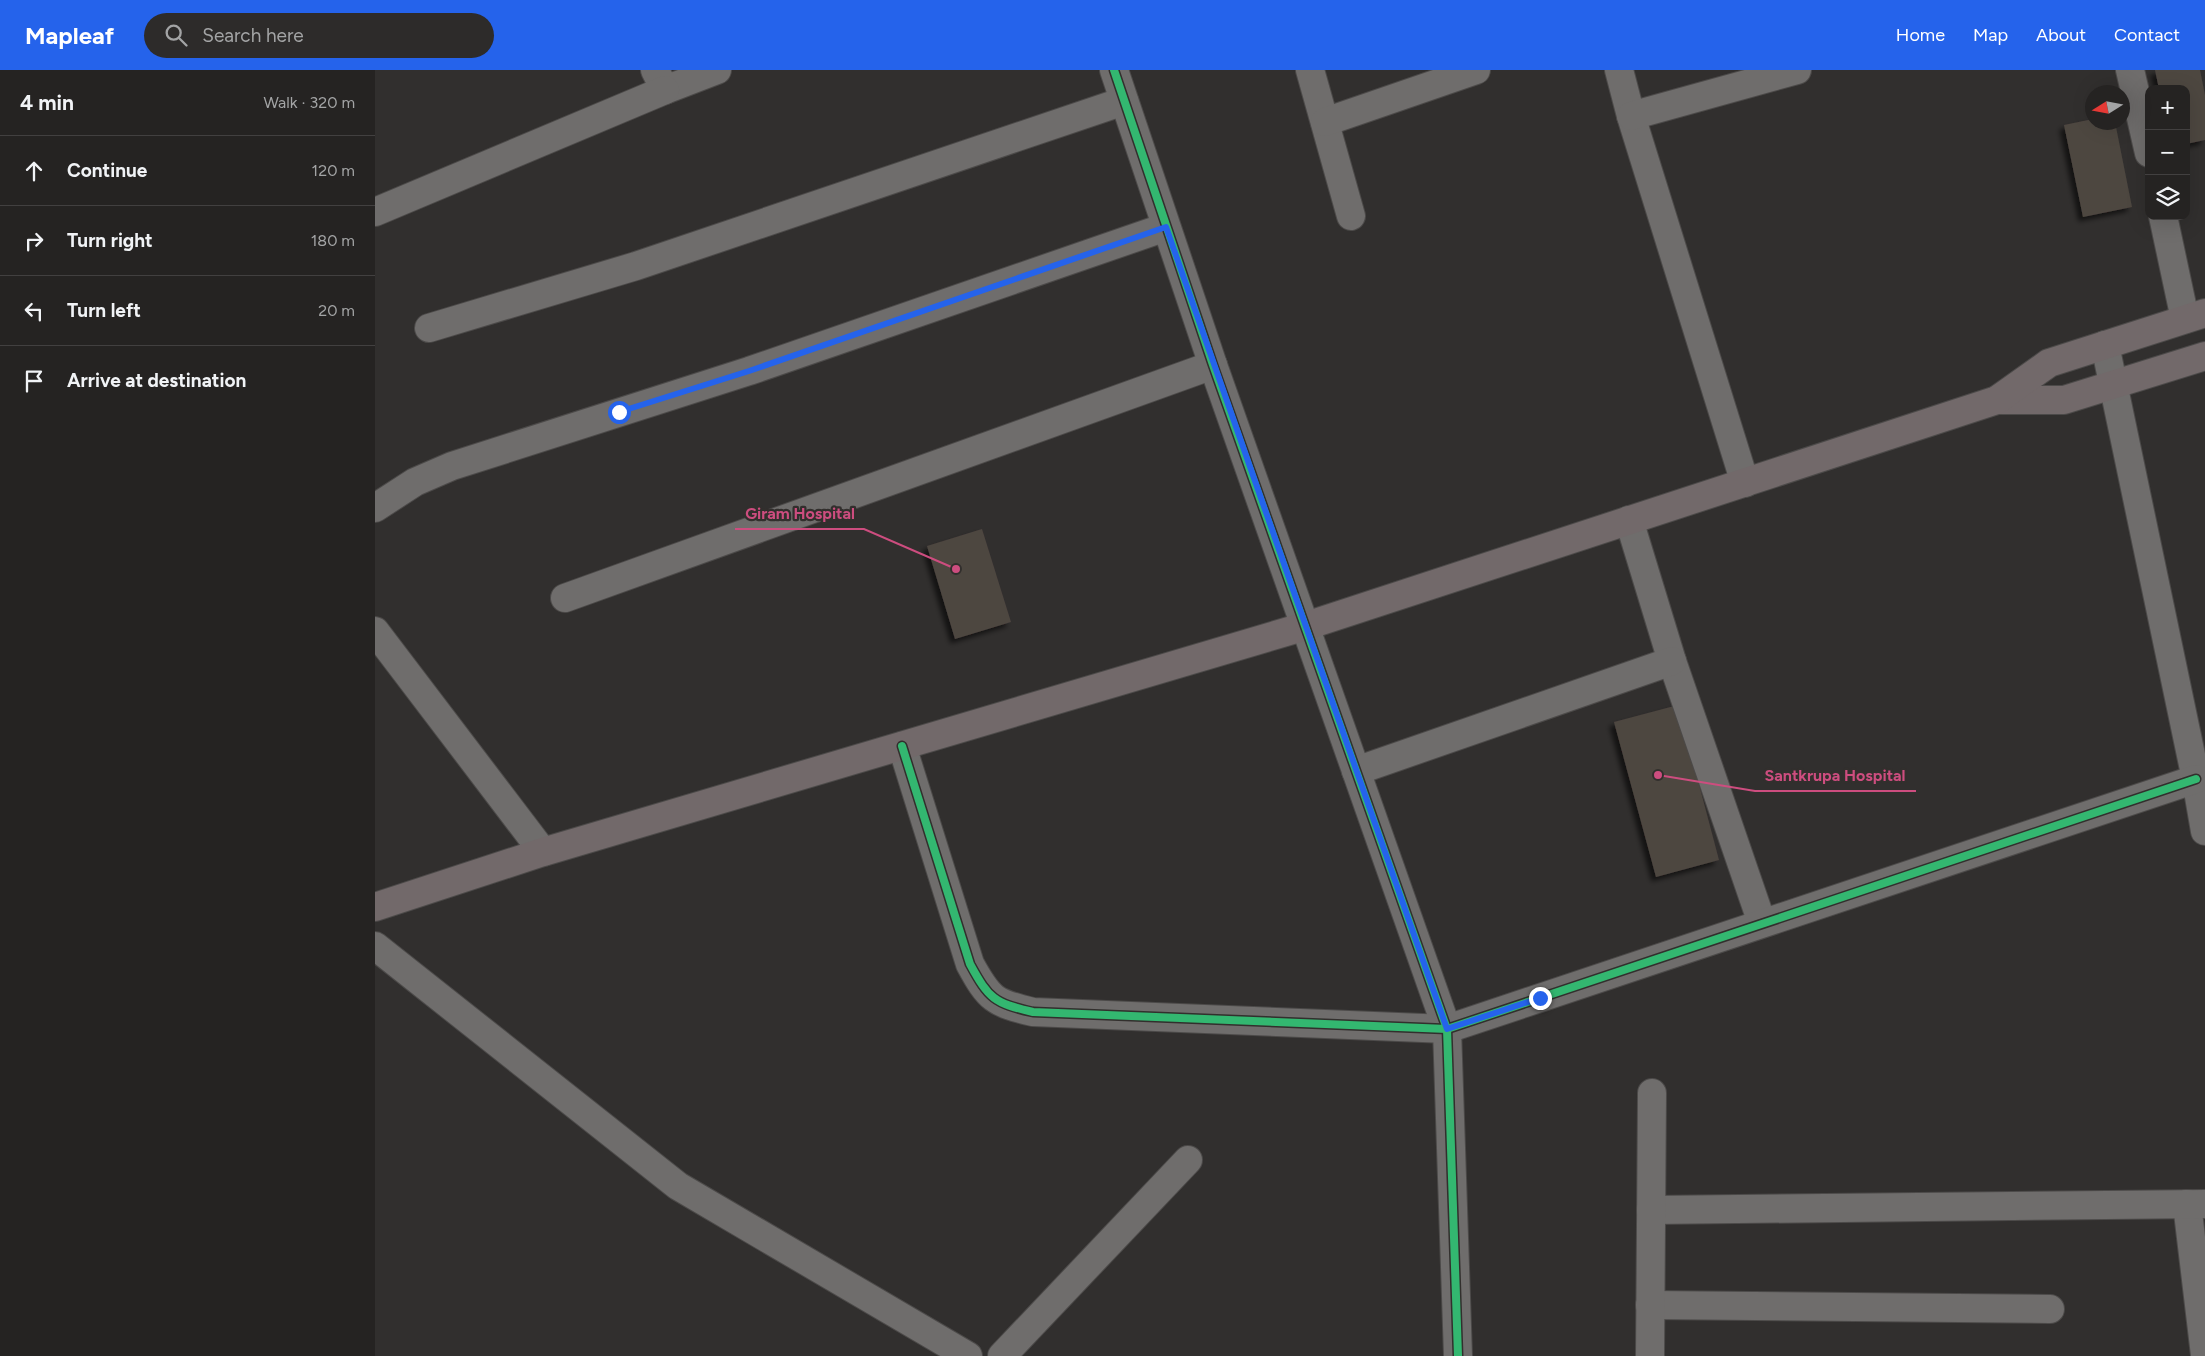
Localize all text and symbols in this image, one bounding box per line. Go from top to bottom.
search box [144,13,494,58]
text: Mapleaf [25,21,114,50]
icon: search [162,21,190,49]
text: Search here [202,24,304,47]
text: Home [1896,24,1945,46]
text: Map [1973,24,2008,46]
text: About [2036,24,2086,46]
text: Contact [2114,24,2180,46]
north arrow [2085,85,2130,130]
map controls [2145,85,2190,220]
button: + [2145,85,2190,130]
text: 4 min [20,90,74,115]
text: Walk · 320 m [263,93,355,112]
button: − [2145,130,2190,175]
icon: ahead [20,157,48,185]
text: Continue [67,159,147,182]
text: 120 m [312,161,355,180]
button: layers [2145,175,2190,220]
icon: right [20,227,48,255]
text: Turn right [67,229,153,252]
text: 180 m [311,231,355,250]
icon: left [20,297,48,325]
text: Turn left [67,299,141,322]
text: 20 m [318,301,355,320]
icon: arrive [20,367,48,395]
text: Arrive at destination [67,369,246,392]
route start [608,401,631,424]
callout: Giram Hospital [735,498,864,529]
text: Giram Hospital [745,504,855,523]
callout: Santkrupa Hospital [1755,760,1916,791]
text: Santkrupa Hospital [1765,766,1905,785]
route end [1529,987,1552,1010]

